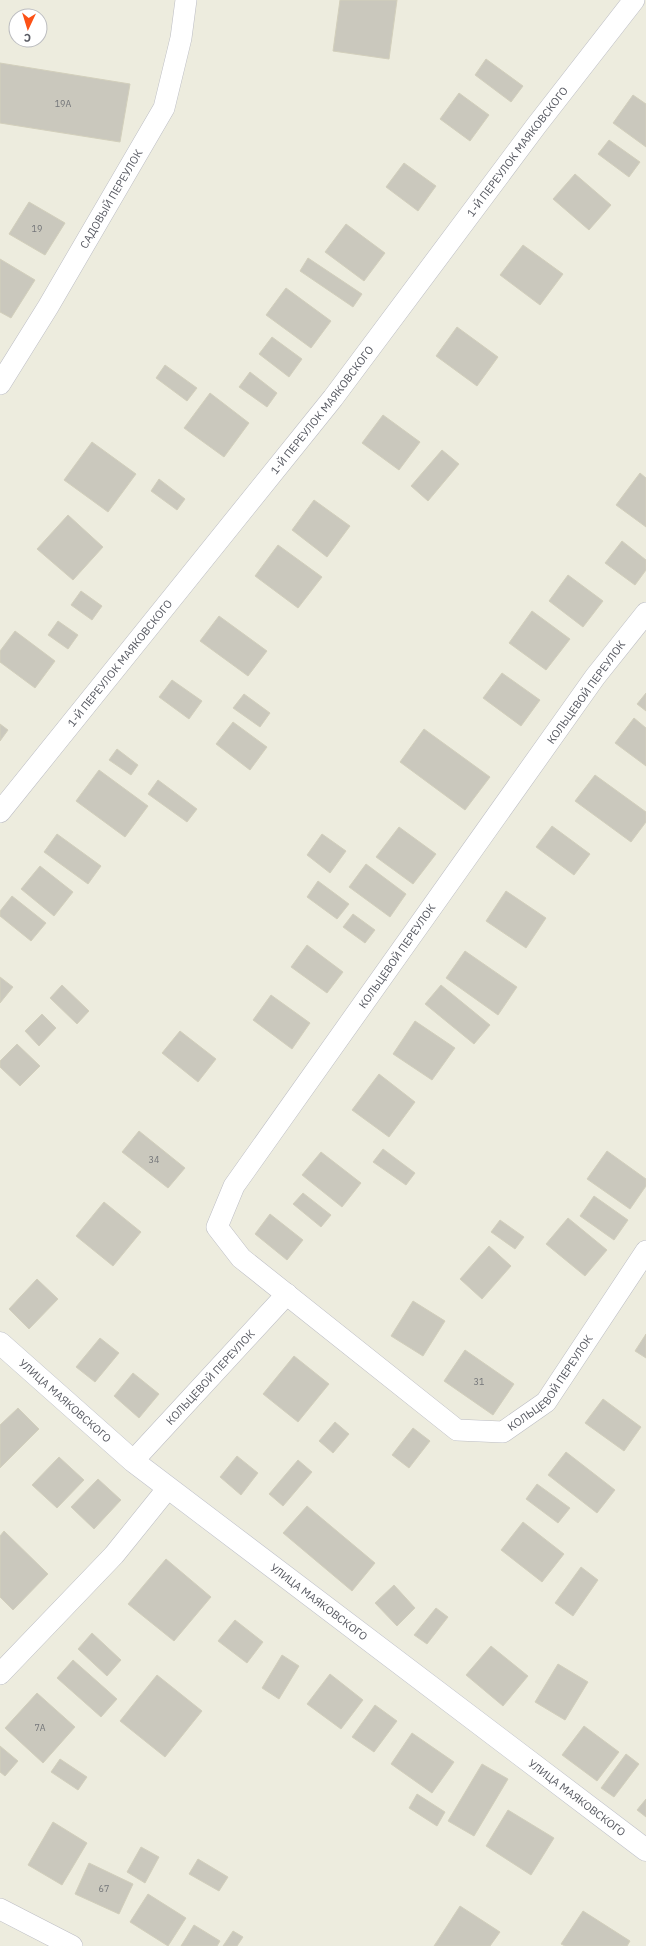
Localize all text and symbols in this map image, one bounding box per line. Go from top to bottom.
north arrow [8,8,48,48]
text: С [23,31,31,45]
street label: 1-Й ПЕРЕУЛОК МАЯКОВСКОГО [464,84,571,219]
house number: 19А [55,98,72,109]
street label: САДОВЫЙ ПЕРЕУЛОК [77,147,145,251]
house number: 19 [32,223,42,234]
street label: 1-Й ПЕРЕУЛОК МАЯКОВСКОГО [267,343,377,477]
street label: 1-Й ПЕРЕУЛОК МАЯКОВСКОГО [64,597,175,730]
street label: КОЛЬЦЕВОЙ ПЕРЕУЛОК [544,638,628,746]
street label: КОЛЬЦЕВОЙ ПЕРЕУЛОК [356,901,438,1011]
house number: 34 [149,1154,159,1165]
street label: КОЛЬЦЕВОЙ ПЕРЕУЛОК [163,1327,258,1428]
street label: КОЛЬЦЕВОЙ ПЕРЕУЛОК [505,1332,596,1434]
street label: УЛИЦА МАЯКОВСКОГО [16,1356,114,1445]
house number: 31 [474,1376,484,1387]
street label: УЛИЦА МАЯКОВСКОГО [267,1560,370,1643]
house number: 7А [34,1722,46,1733]
street label: УЛИЦА МАЯКОВСКОГО [525,1756,629,1839]
house number: 67 [99,1883,109,1894]

